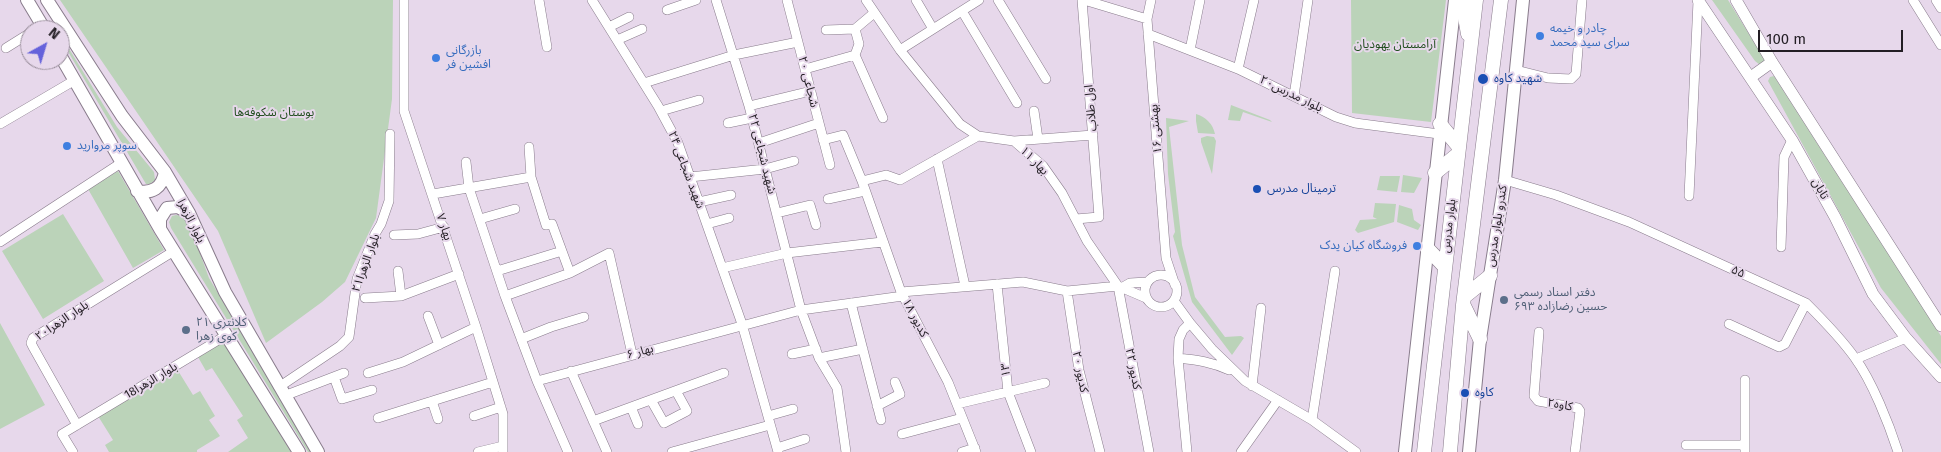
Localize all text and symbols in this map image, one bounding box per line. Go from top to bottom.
north arrow [20,20,70,70]
scale bar [1761,20,1906,52]
place label: چادر و خیمه سرای سید محمد [1550,22,1630,50]
text: N [45,24,63,43]
marker: چادر و خیمه سرای سید محمد [1534,30,1546,42]
text: 100 m [1766,30,1806,48]
park label: آرامستان یهودیان [1354,38,1436,52]
place label: بازرگانی افشین فر [446,44,491,72]
marker: بازرگانی افشین فر [430,52,442,64]
street label: شجاعی ۲۰ [795,55,821,109]
marker: شهید کاوه [1476,72,1490,86]
place label: شهید کاوه [1494,72,1542,86]
street label: بلوار مدرس۲۰ [1257,73,1325,115]
street label: اول طلاب [1082,84,1100,132]
street label: ۱۶ بهشتی [1147,104,1165,154]
park label: بوستان شکوفه‌ها [234,106,314,120]
street label: شهید شجاعی ۲۲ [745,113,779,195]
street label: شهید شجاعی ۲۴ [665,129,707,211]
place label: سوپر مروارید [77,139,137,153]
marker: سوپر مروارید [61,140,73,152]
street label: بهار ۱۱ [1017,144,1051,178]
street label: تابان [1808,176,1832,202]
place label: ترمینال مدرس [1267,182,1336,196]
marker: ترمینال مدرس [1251,183,1263,195]
street label: کندرو بلوار مدرس [1483,184,1511,268]
street label: بلوار الزهرا [174,197,208,245]
street label: بلوار مدرس [1439,198,1459,254]
street label: بهار ۷ [433,212,455,242]
street label: بلوار الزهرا۲۱ [349,232,383,294]
place label: فروشگاه کیان یدک [1320,239,1407,253]
marker: فروشگاه کیان یدک [1411,240,1423,252]
street label: ۵۵ [1729,263,1747,281]
place label: دفتر اسناد رسمی ۶۹۳ حسین رضازاده [1514,286,1607,314]
marker: دفتر اسناد رسمی ۶۹۳ حسین رضازاده [1498,294,1510,306]
street label: کدیور ۱۸ [899,296,931,340]
street label: بلوار الزهرا۲۰ [33,298,91,344]
place label: کلانتری ۲۱ کوی زهرا [196,316,247,344]
marker: کلانتری ۲۱ کوی زهرا [180,324,192,336]
street label: بهار ۶ [625,342,655,362]
street label: کدیور ۲۲ [1122,347,1144,391]
street label: کدیور ۲۰ [1069,350,1091,394]
street label: 18بلوار الزهرا [122,360,180,402]
street label: ۱۳ [998,362,1014,378]
place label: کاوه [1475,386,1494,400]
marker: کاوه [1459,387,1471,399]
street label: کاوه۲ [1546,396,1574,414]

